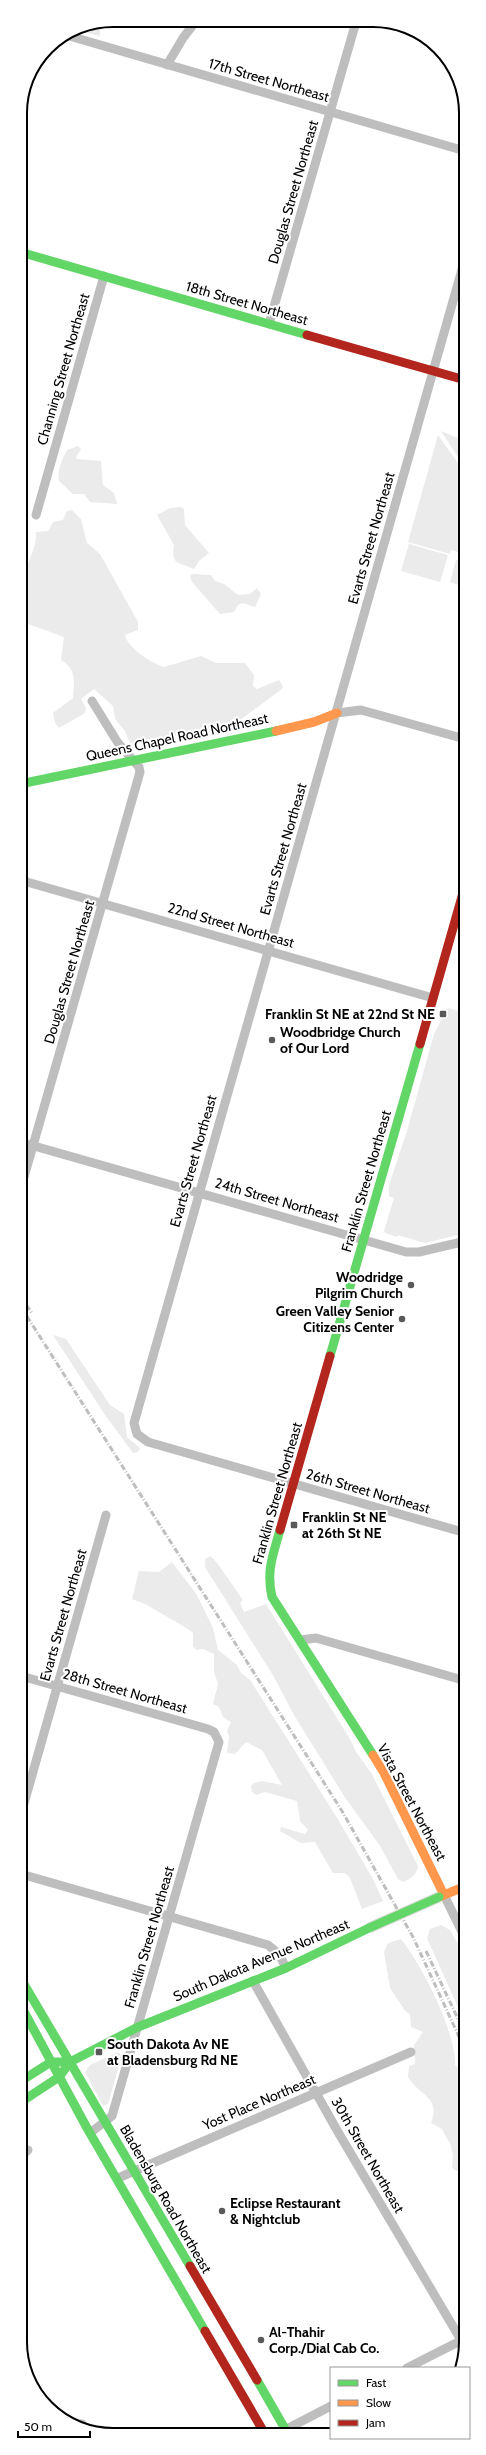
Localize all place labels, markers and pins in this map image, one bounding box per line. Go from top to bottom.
place label: Franklin St NE at 22nd St NE [265,1005,435,1023]
marker: Franklin St NE at 22nd St NE [438,1009,448,1019]
place label: Woodbridge Church of Our Lord [280,1023,401,1057]
marker: Woodbridge Church of Our Lord [267,1035,277,1045]
place label: Woodridge Pilgrim Church [315,1268,403,1302]
marker: Woodridge Pilgrim Church [406,1280,416,1290]
place label: Green Valley Senior Citizens Center [276,1302,394,1336]
marker: Green Valley Senior Citizens Center [397,1314,407,1324]
place label: Franklin St NE at 26th St NE [302,1508,387,1542]
marker: Franklin St NE at 26th St NE [289,1520,299,1530]
place label: South Dakota Av NE at Bladensburg Rd NE [107,2035,238,2069]
marker: South Dakota Av NE at Bladensburg Rd NE [94,2047,104,2057]
place label: Eclipse Restaurant & Nightclub [230,2194,341,2228]
marker: Eclipse Restaurant & Nightclub [217,2206,227,2216]
place label: Al-Thahir Corp./Dial Cab Co. [269,2323,379,2357]
marker: Al-Thahir Corp./Dial Cab Co. [256,2335,266,2345]

